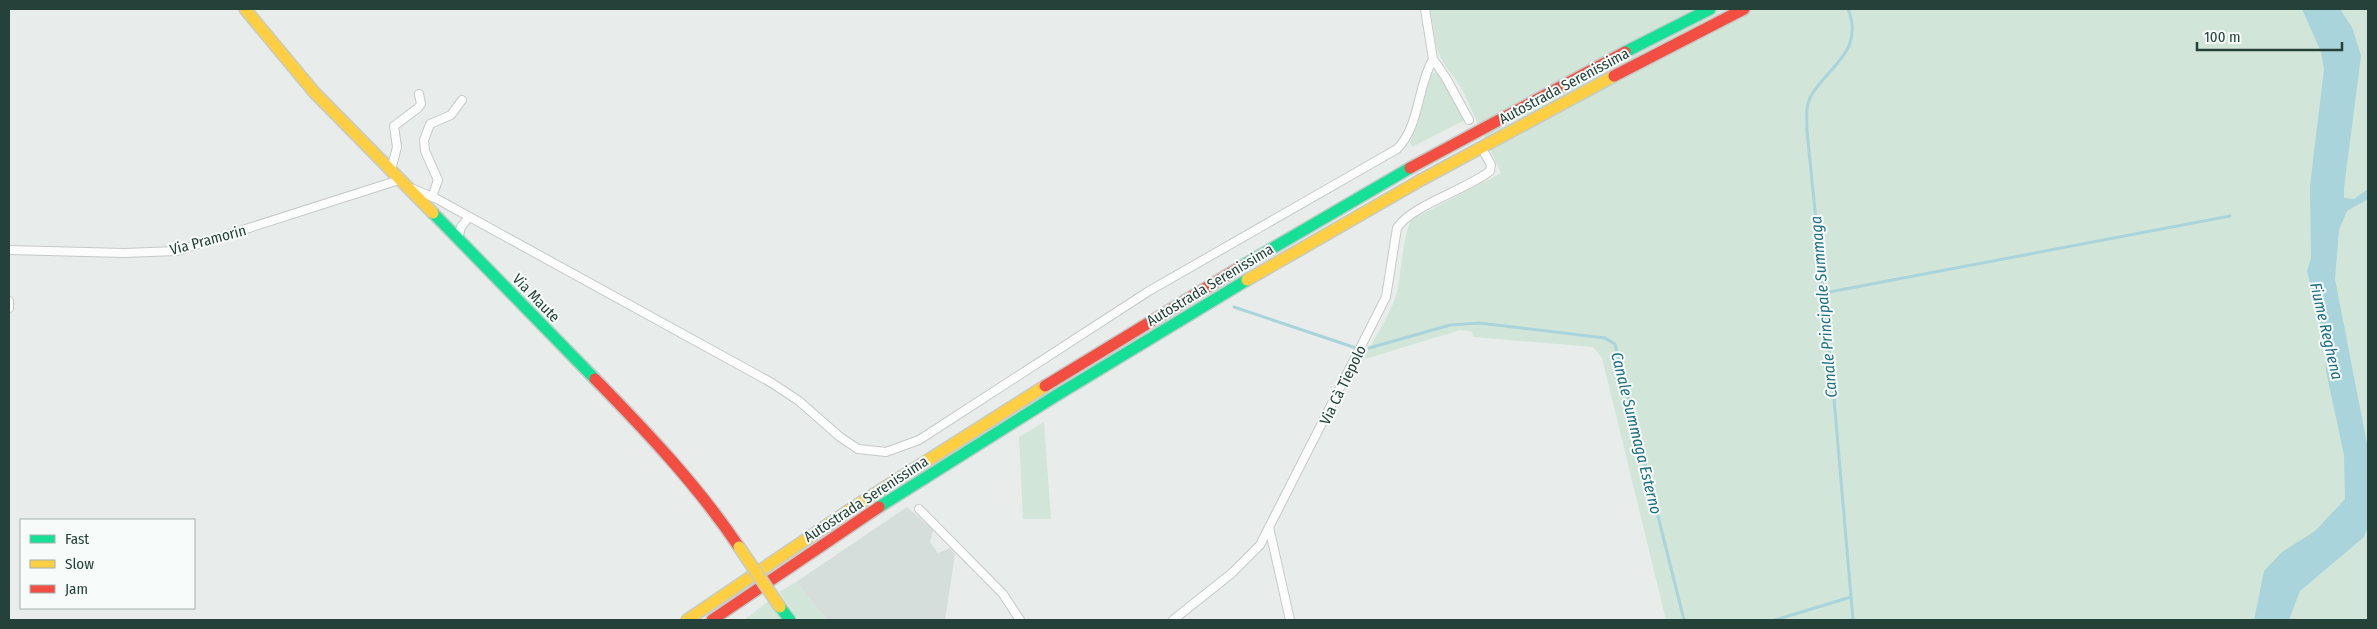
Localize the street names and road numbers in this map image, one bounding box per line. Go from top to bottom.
street label: Autostrada Serenissima [1496,44,1632,128]
street label: Via Pramorin [168,221,248,259]
street label: Autostrada Serenissima [1143,240,1277,330]
street label: Via Maute [509,270,563,326]
street label: Via Cà Tiepolo [1316,342,1370,428]
street label: Autostrada Serenissima [800,452,932,546]

